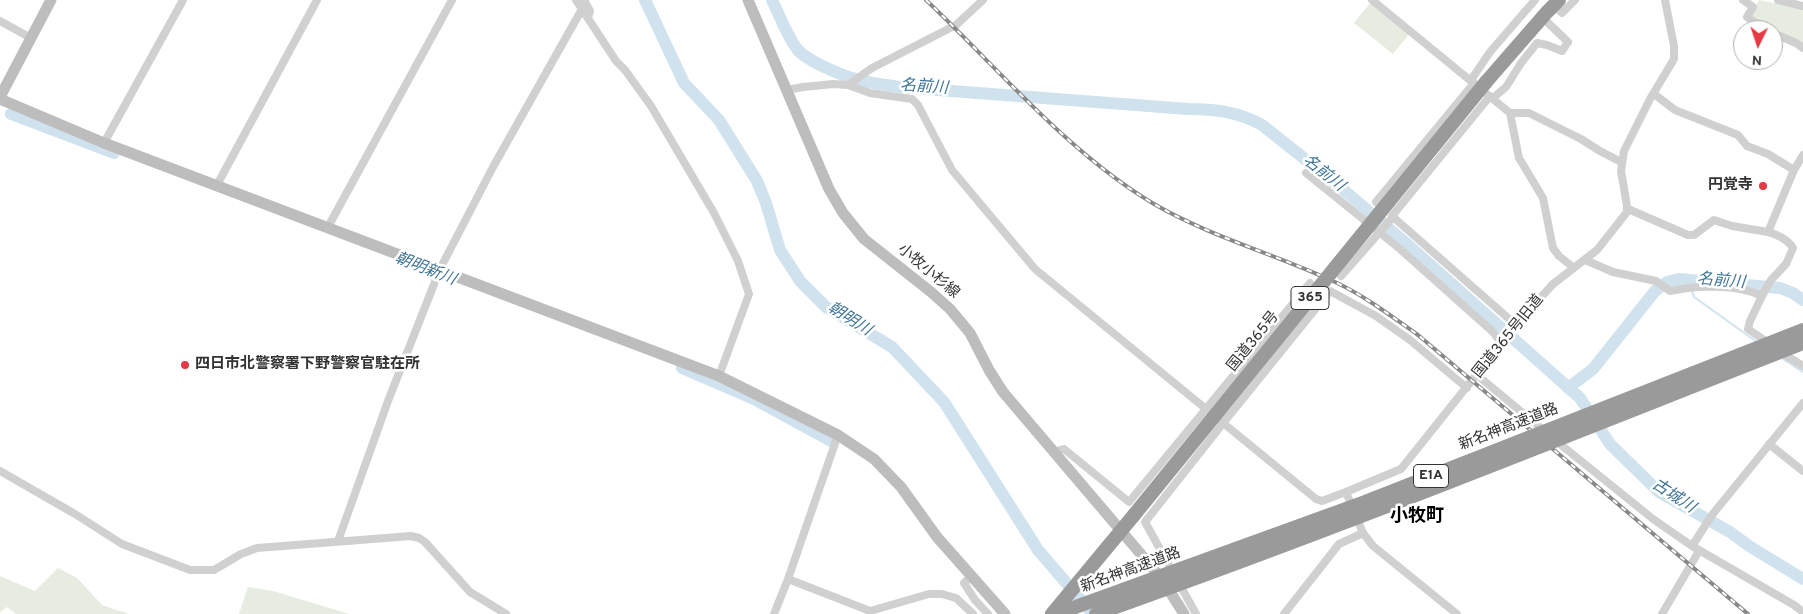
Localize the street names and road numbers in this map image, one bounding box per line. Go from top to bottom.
street label: 小牧小杉線 [893,241,963,303]
road number: 365 [1291,286,1329,310]
street label: 国道365号旧道 [1470,292,1548,382]
street label: 国道365号 [1224,308,1284,376]
street label: 新名神高速道路 [1457,401,1561,455]
road number: E1A [1414,464,1448,488]
street label: 新名神高速道路 [1079,545,1183,597]

